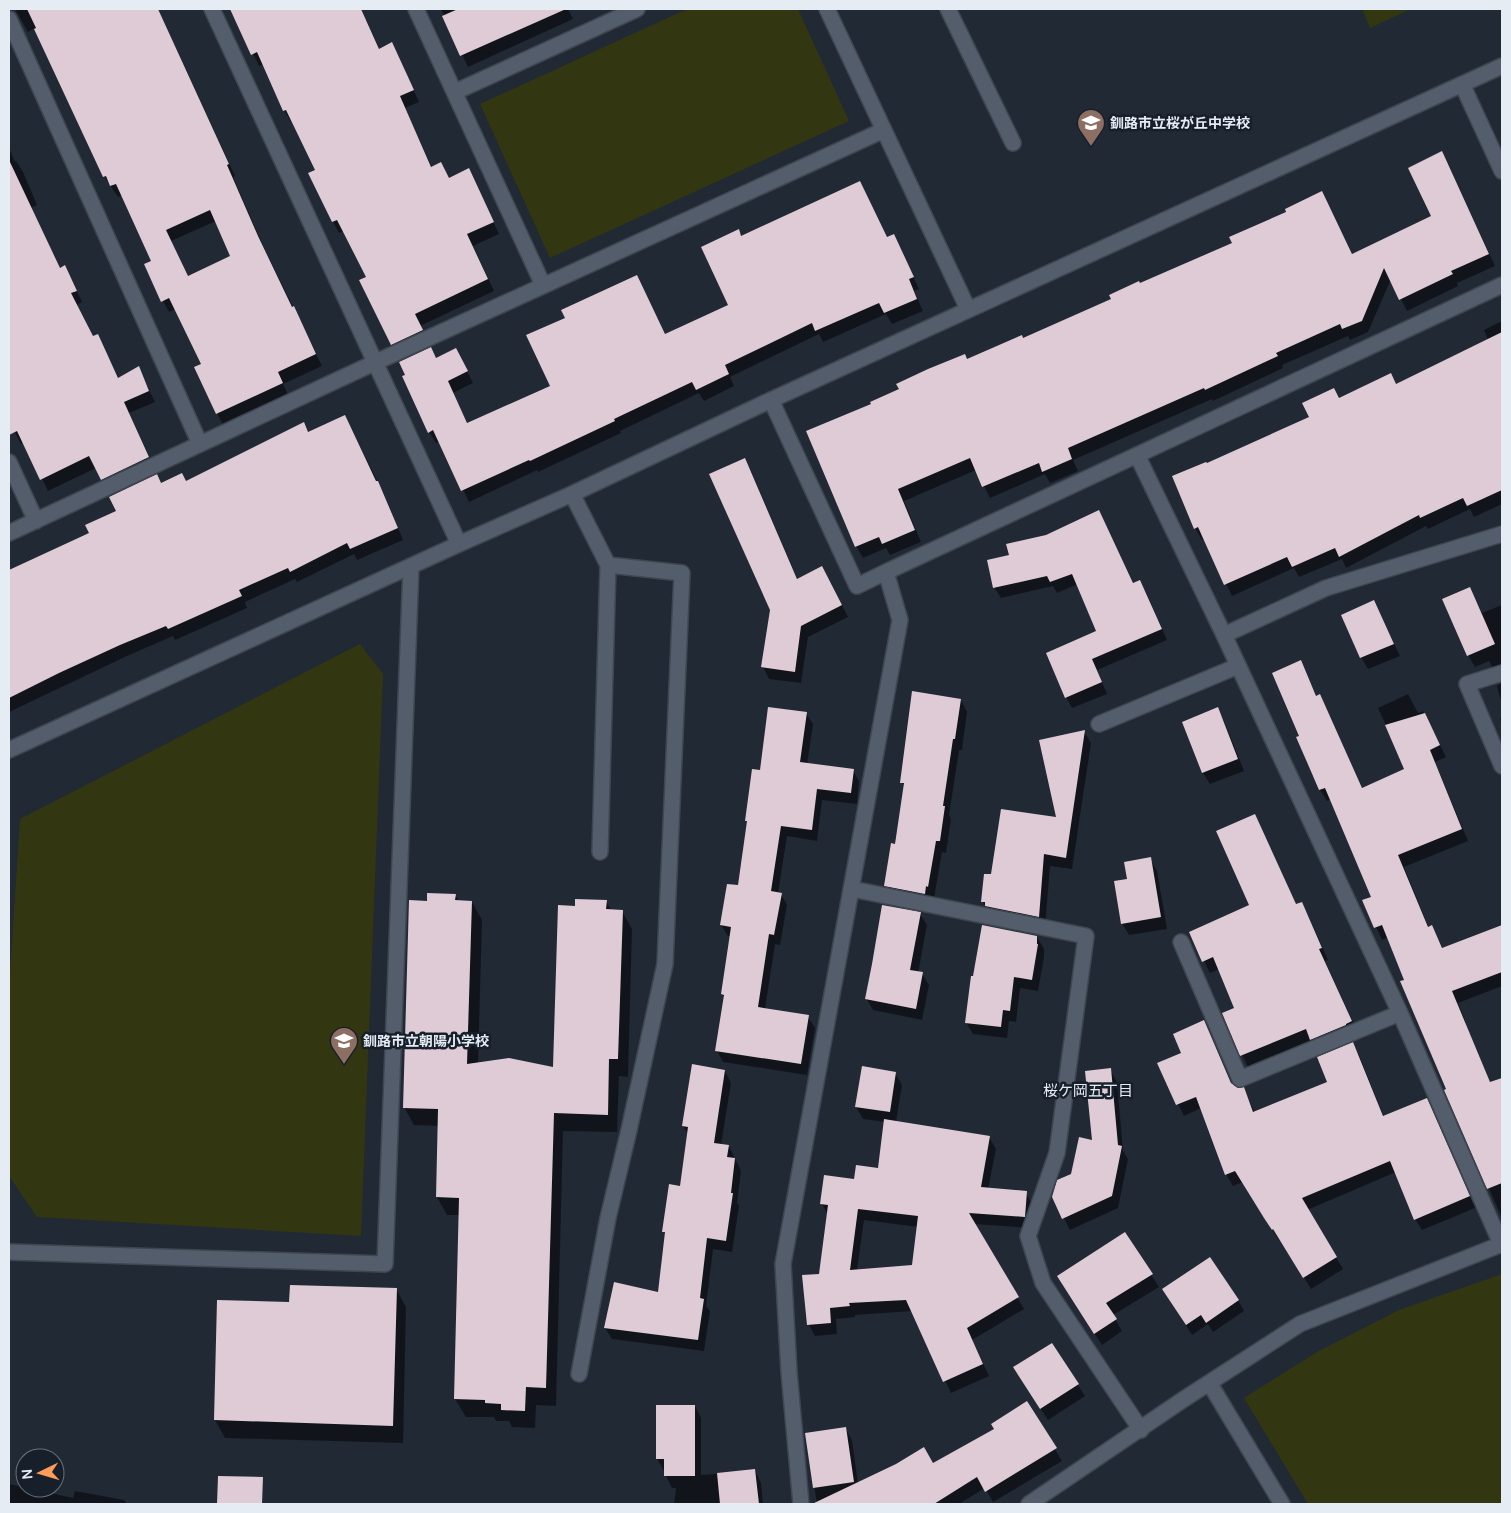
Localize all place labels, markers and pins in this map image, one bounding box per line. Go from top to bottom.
school or university icon: 釧路市立桜が丘中学校 [1076,108,1106,147]
place label: 釧路市立桜が丘中学校 [1110,113,1250,132]
school or university icon: 釧路市立朝陽小学校 [329,1026,359,1065]
place label: 釧路市立朝陽小学校 [363,1031,489,1050]

